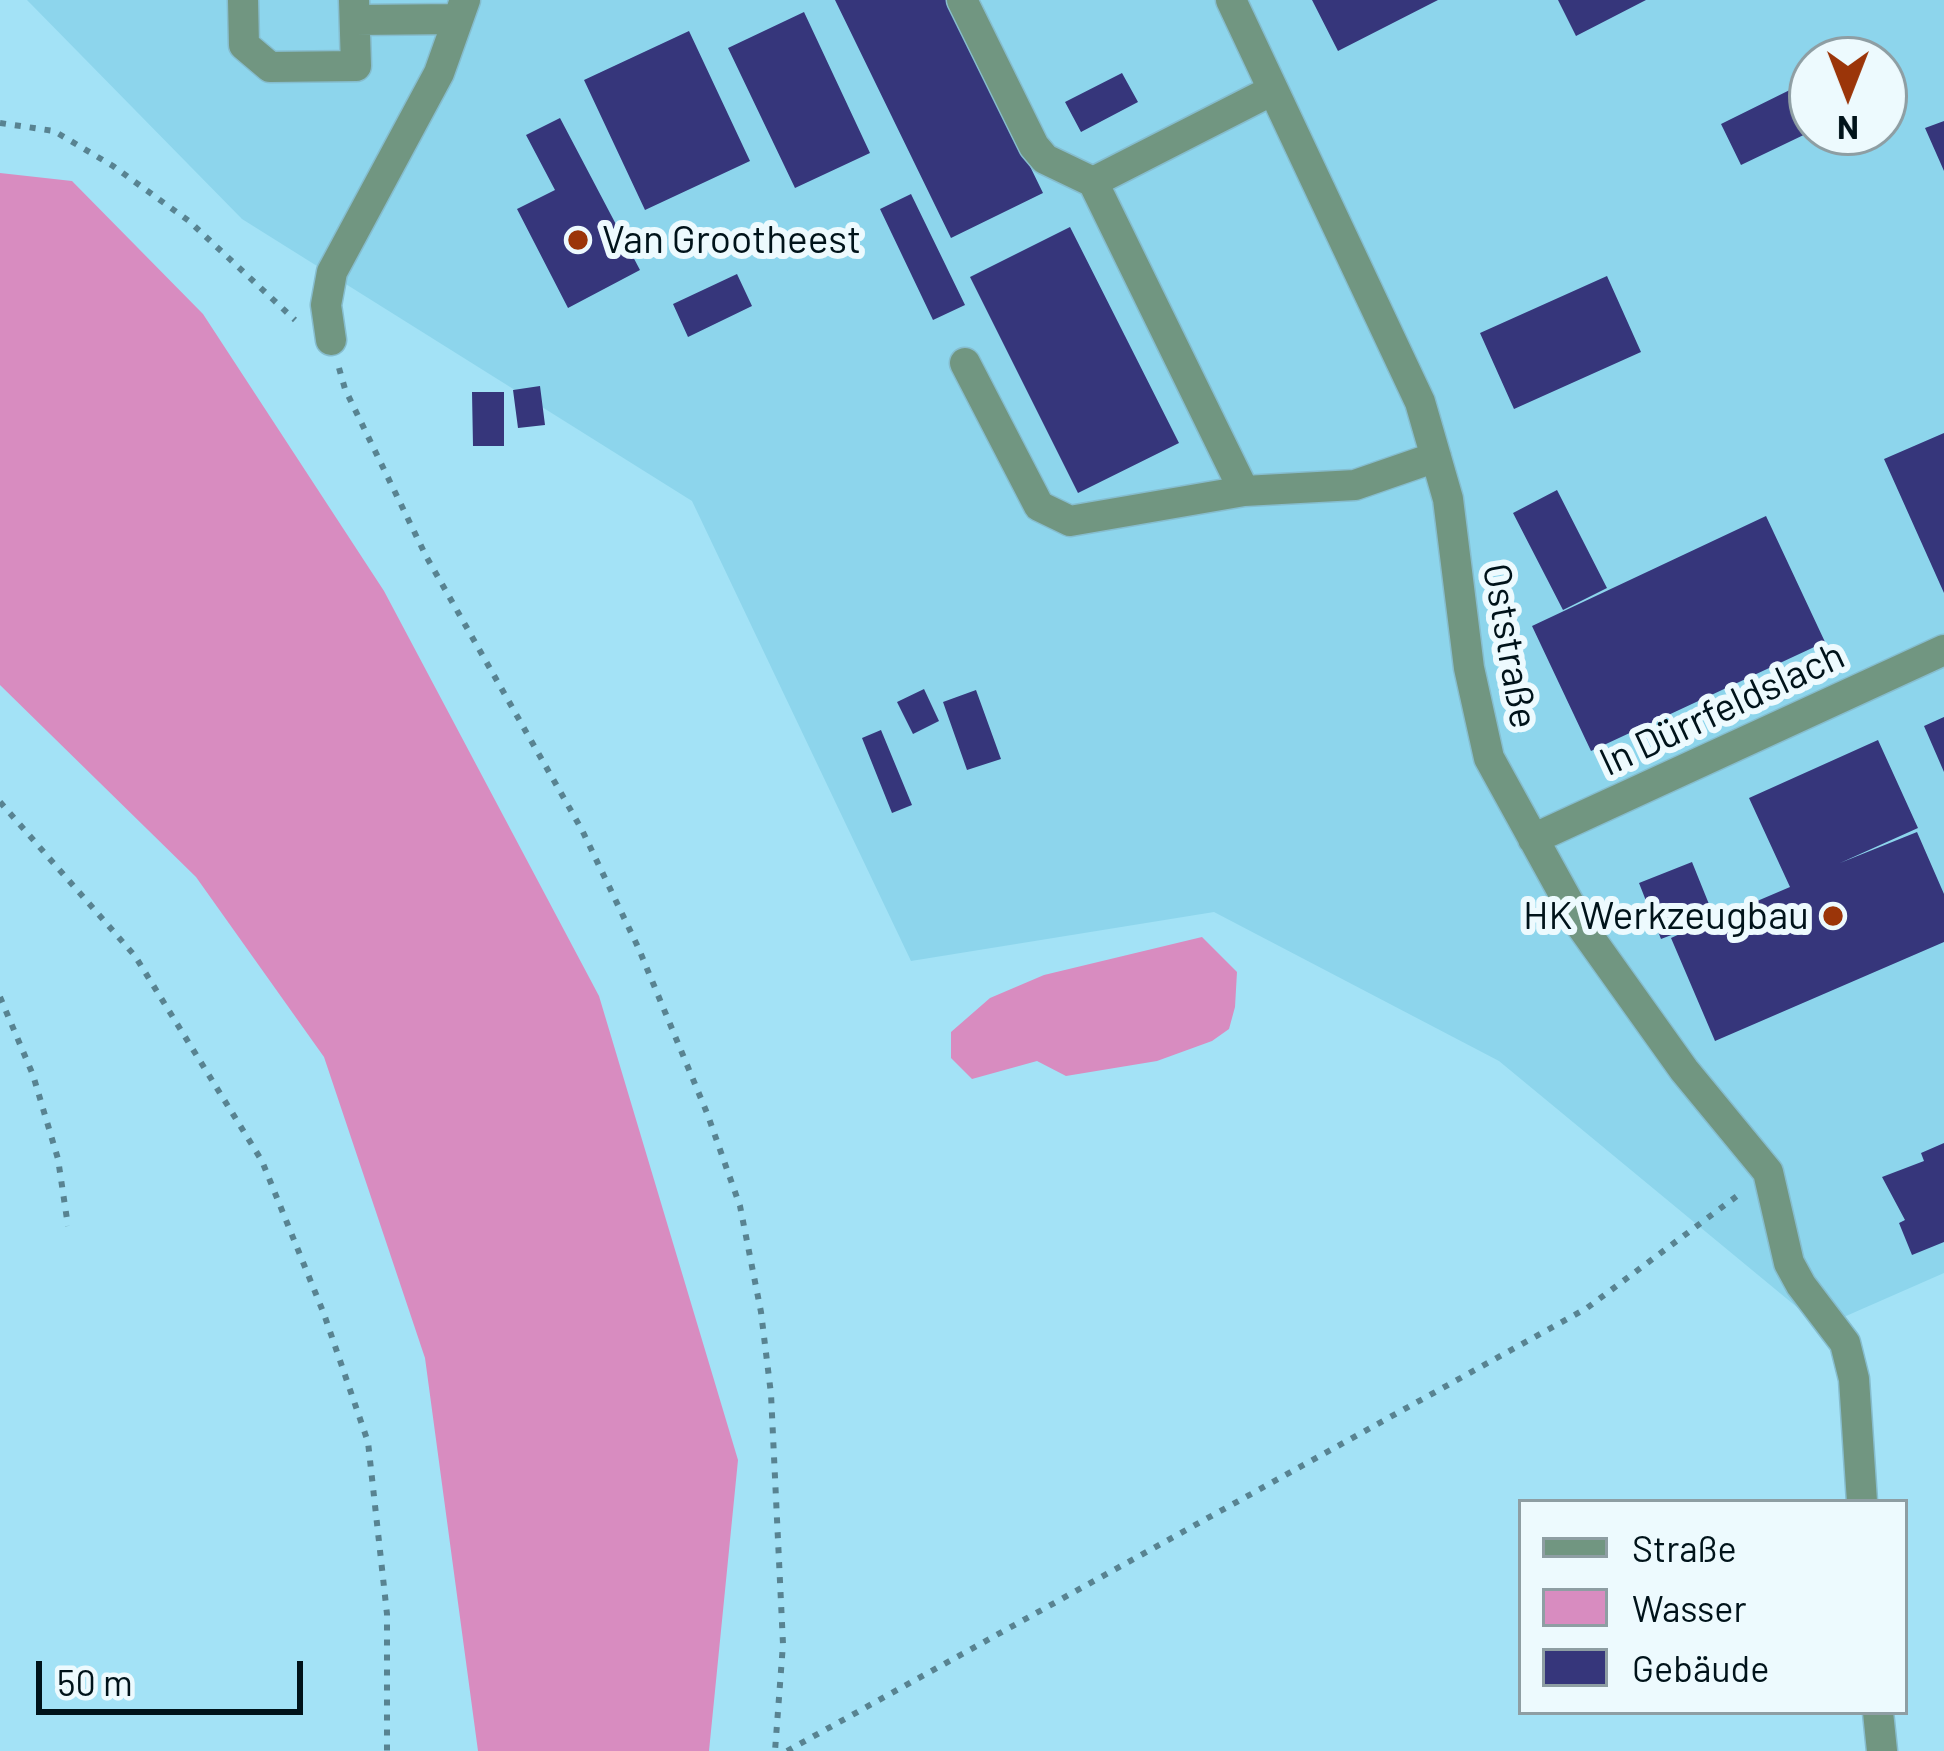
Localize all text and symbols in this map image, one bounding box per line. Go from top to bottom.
north arrow [1788,36,1908,156]
text: N [1837,109,1859,149]
place label: Van Grootheest [602,217,861,263]
marker: Van Grootheest [565,227,591,253]
street label: Oststraße [1472,560,1548,732]
street label: In Dürrfeldslach [1592,632,1852,786]
place label: HK Werkzeugbau [1523,893,1809,939]
marker: HK Werkzeugbau [1820,903,1846,929]
legend [1518,1499,1908,1715]
text: Straße [1632,1526,1737,1569]
text: Wasser [1632,1586,1747,1629]
scale bar [42,1637,309,1711]
text: Gebäude [1632,1646,1769,1689]
text: 50 m [57,1660,133,1703]

